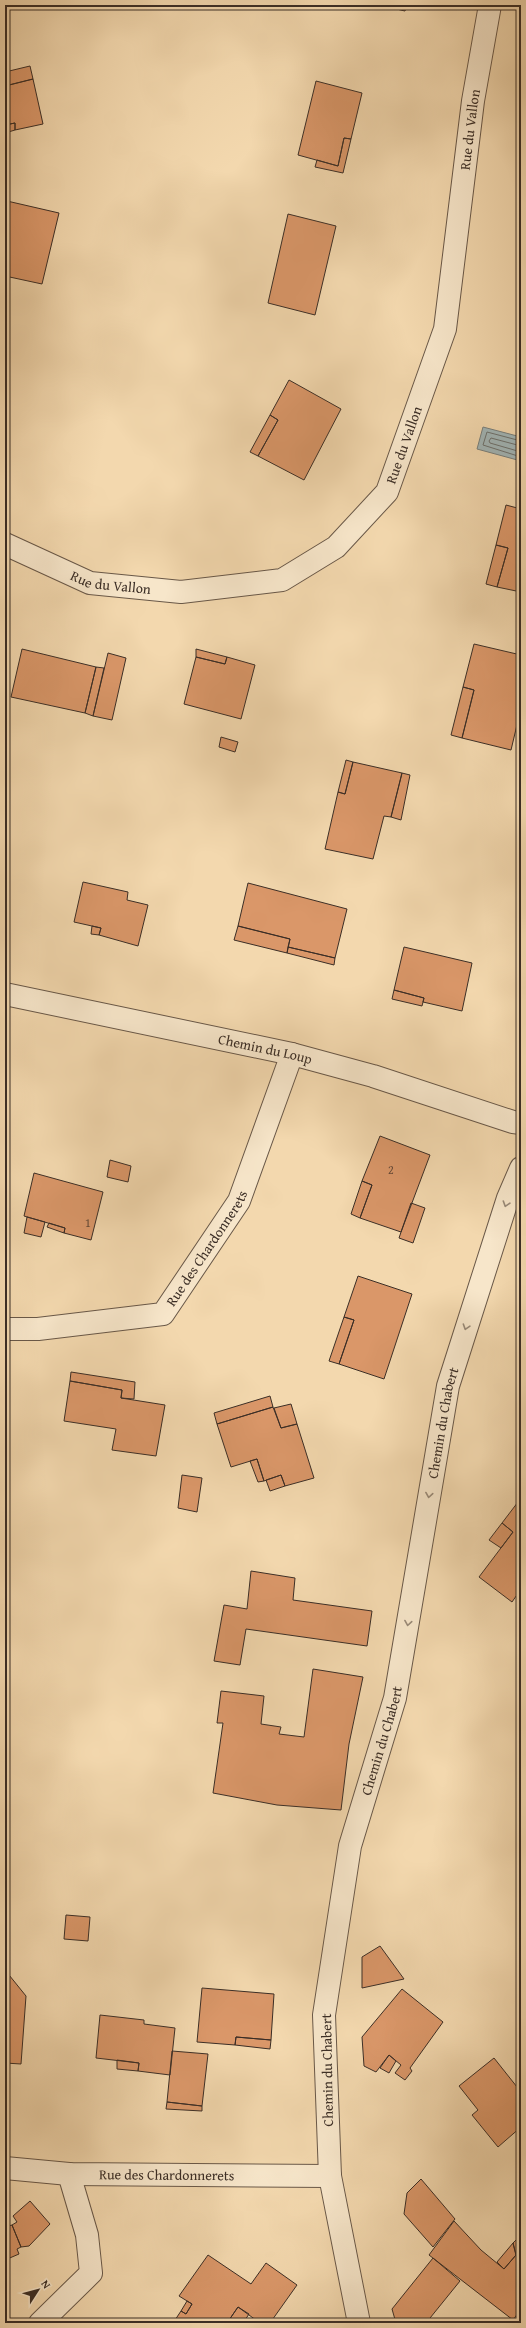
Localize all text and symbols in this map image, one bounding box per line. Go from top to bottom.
street label: Rue du Vallon [455,87,485,171]
street label: Rue du Vallon [381,403,427,487]
street label: Rue du Vallon [67,565,152,599]
street label: Chemin du Loup [216,1029,315,1069]
house number: 2 [388,1161,394,1178]
street label: Rue des Chardonnerets [161,1188,252,1310]
one-way arrow [502,1200,511,1207]
house number: 1 [85,1214,91,1231]
one-way arrow [463,1324,471,1331]
street label: Chemin du Chabert [422,1364,463,1480]
one-way arrow [425,1492,434,1498]
one-way arrow [404,1620,413,1626]
street label: Chemin du Chabert [356,1684,407,1798]
street label: Chemin du Chabert [316,2013,338,2127]
street label: Rue des Chardonnerets [99,2164,234,2185]
north arrow [18,2270,58,2310]
text: N [37,2276,55,2292]

